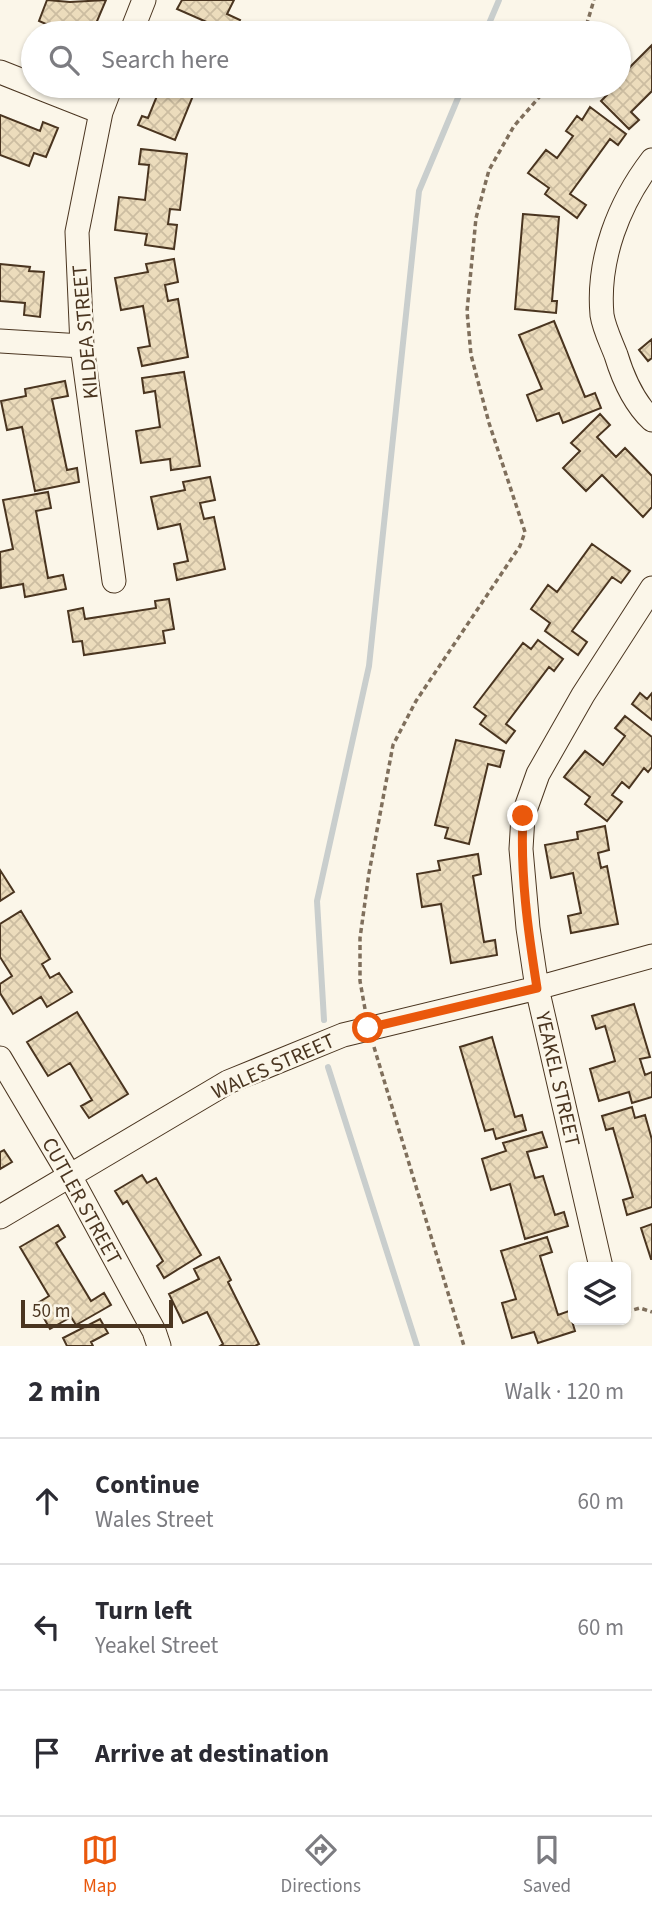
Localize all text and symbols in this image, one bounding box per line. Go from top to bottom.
search box [21,21,631,98]
icon: search [45,41,83,79]
text: Search here [101,41,229,78]
street label: KILDEA STREET [64,264,106,400]
route end [507,800,538,831]
street label: YEAKEL STREET [528,1008,588,1149]
route start [352,1012,383,1043]
street label: WALES STREET [207,1025,339,1107]
street label: CUTLER STREET [35,1132,129,1270]
map controls [568,1262,631,1325]
button: layers [568,1262,631,1325]
scale bar [21,1297,173,1329]
text: 50 m [32,1298,70,1325]
text: 2 min [28,1370,101,1413]
text: Walk · 120 m [505,1375,624,1408]
text: Continue [95,1466,200,1503]
icon: ahead [28,1482,66,1520]
text: 60 m [577,1485,624,1518]
text: Wales Street [95,1503,213,1536]
text: Turn left [95,1592,192,1629]
icon: left [28,1608,66,1646]
text: 60 m [577,1611,624,1644]
text: Yeakel Street [95,1629,218,1662]
icon: arrive [28,1734,66,1772]
text: Arrive at destination [95,1735,329,1772]
tab: Map [81,1831,119,1900]
tab: Directions [281,1831,361,1900]
tab: Saved [523,1831,571,1900]

